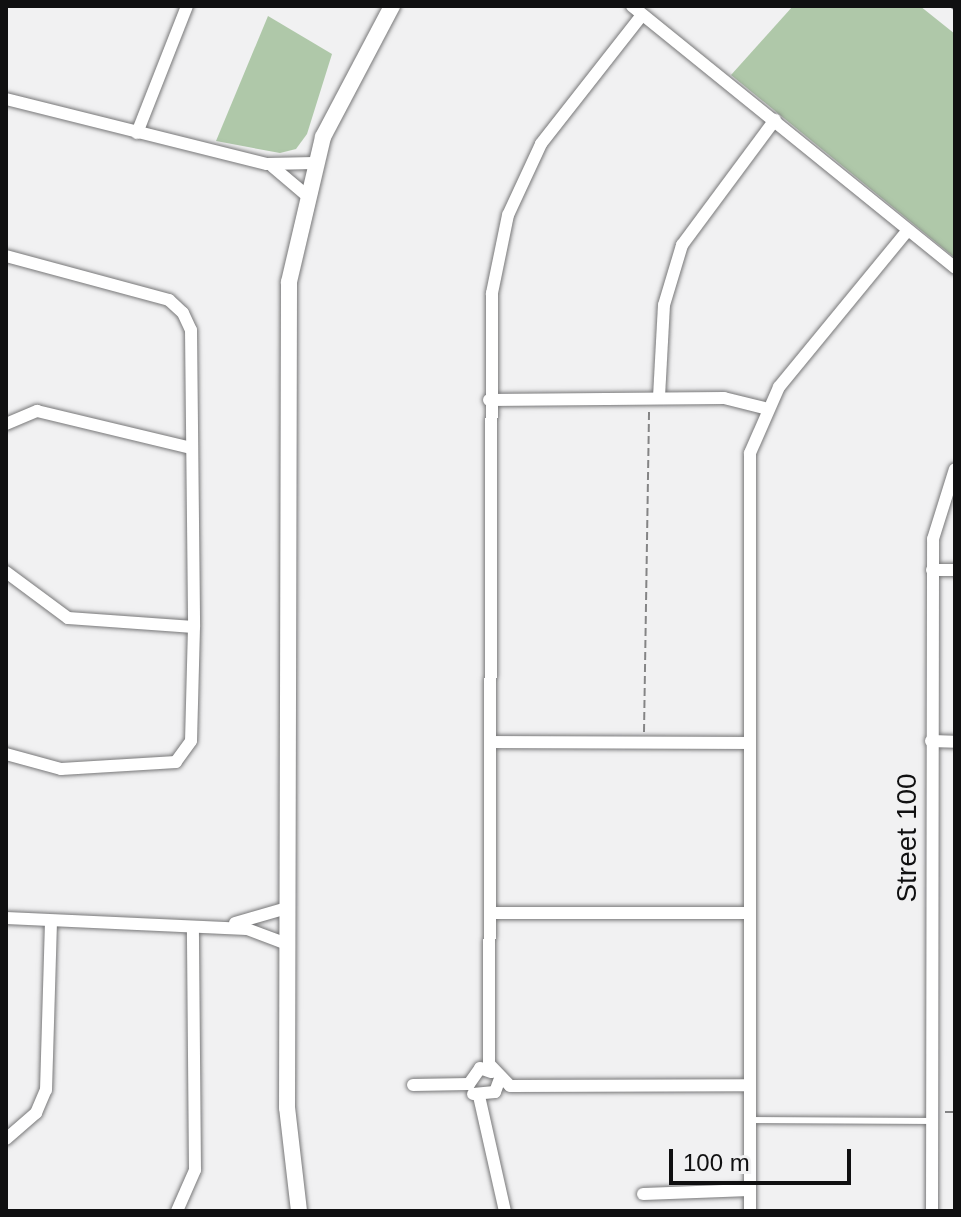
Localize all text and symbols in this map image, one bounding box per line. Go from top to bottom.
street label: Street 100 [890,773,924,903]
scale bar [673,1133,855,1183]
text: 100 m [683,1149,750,1176]

